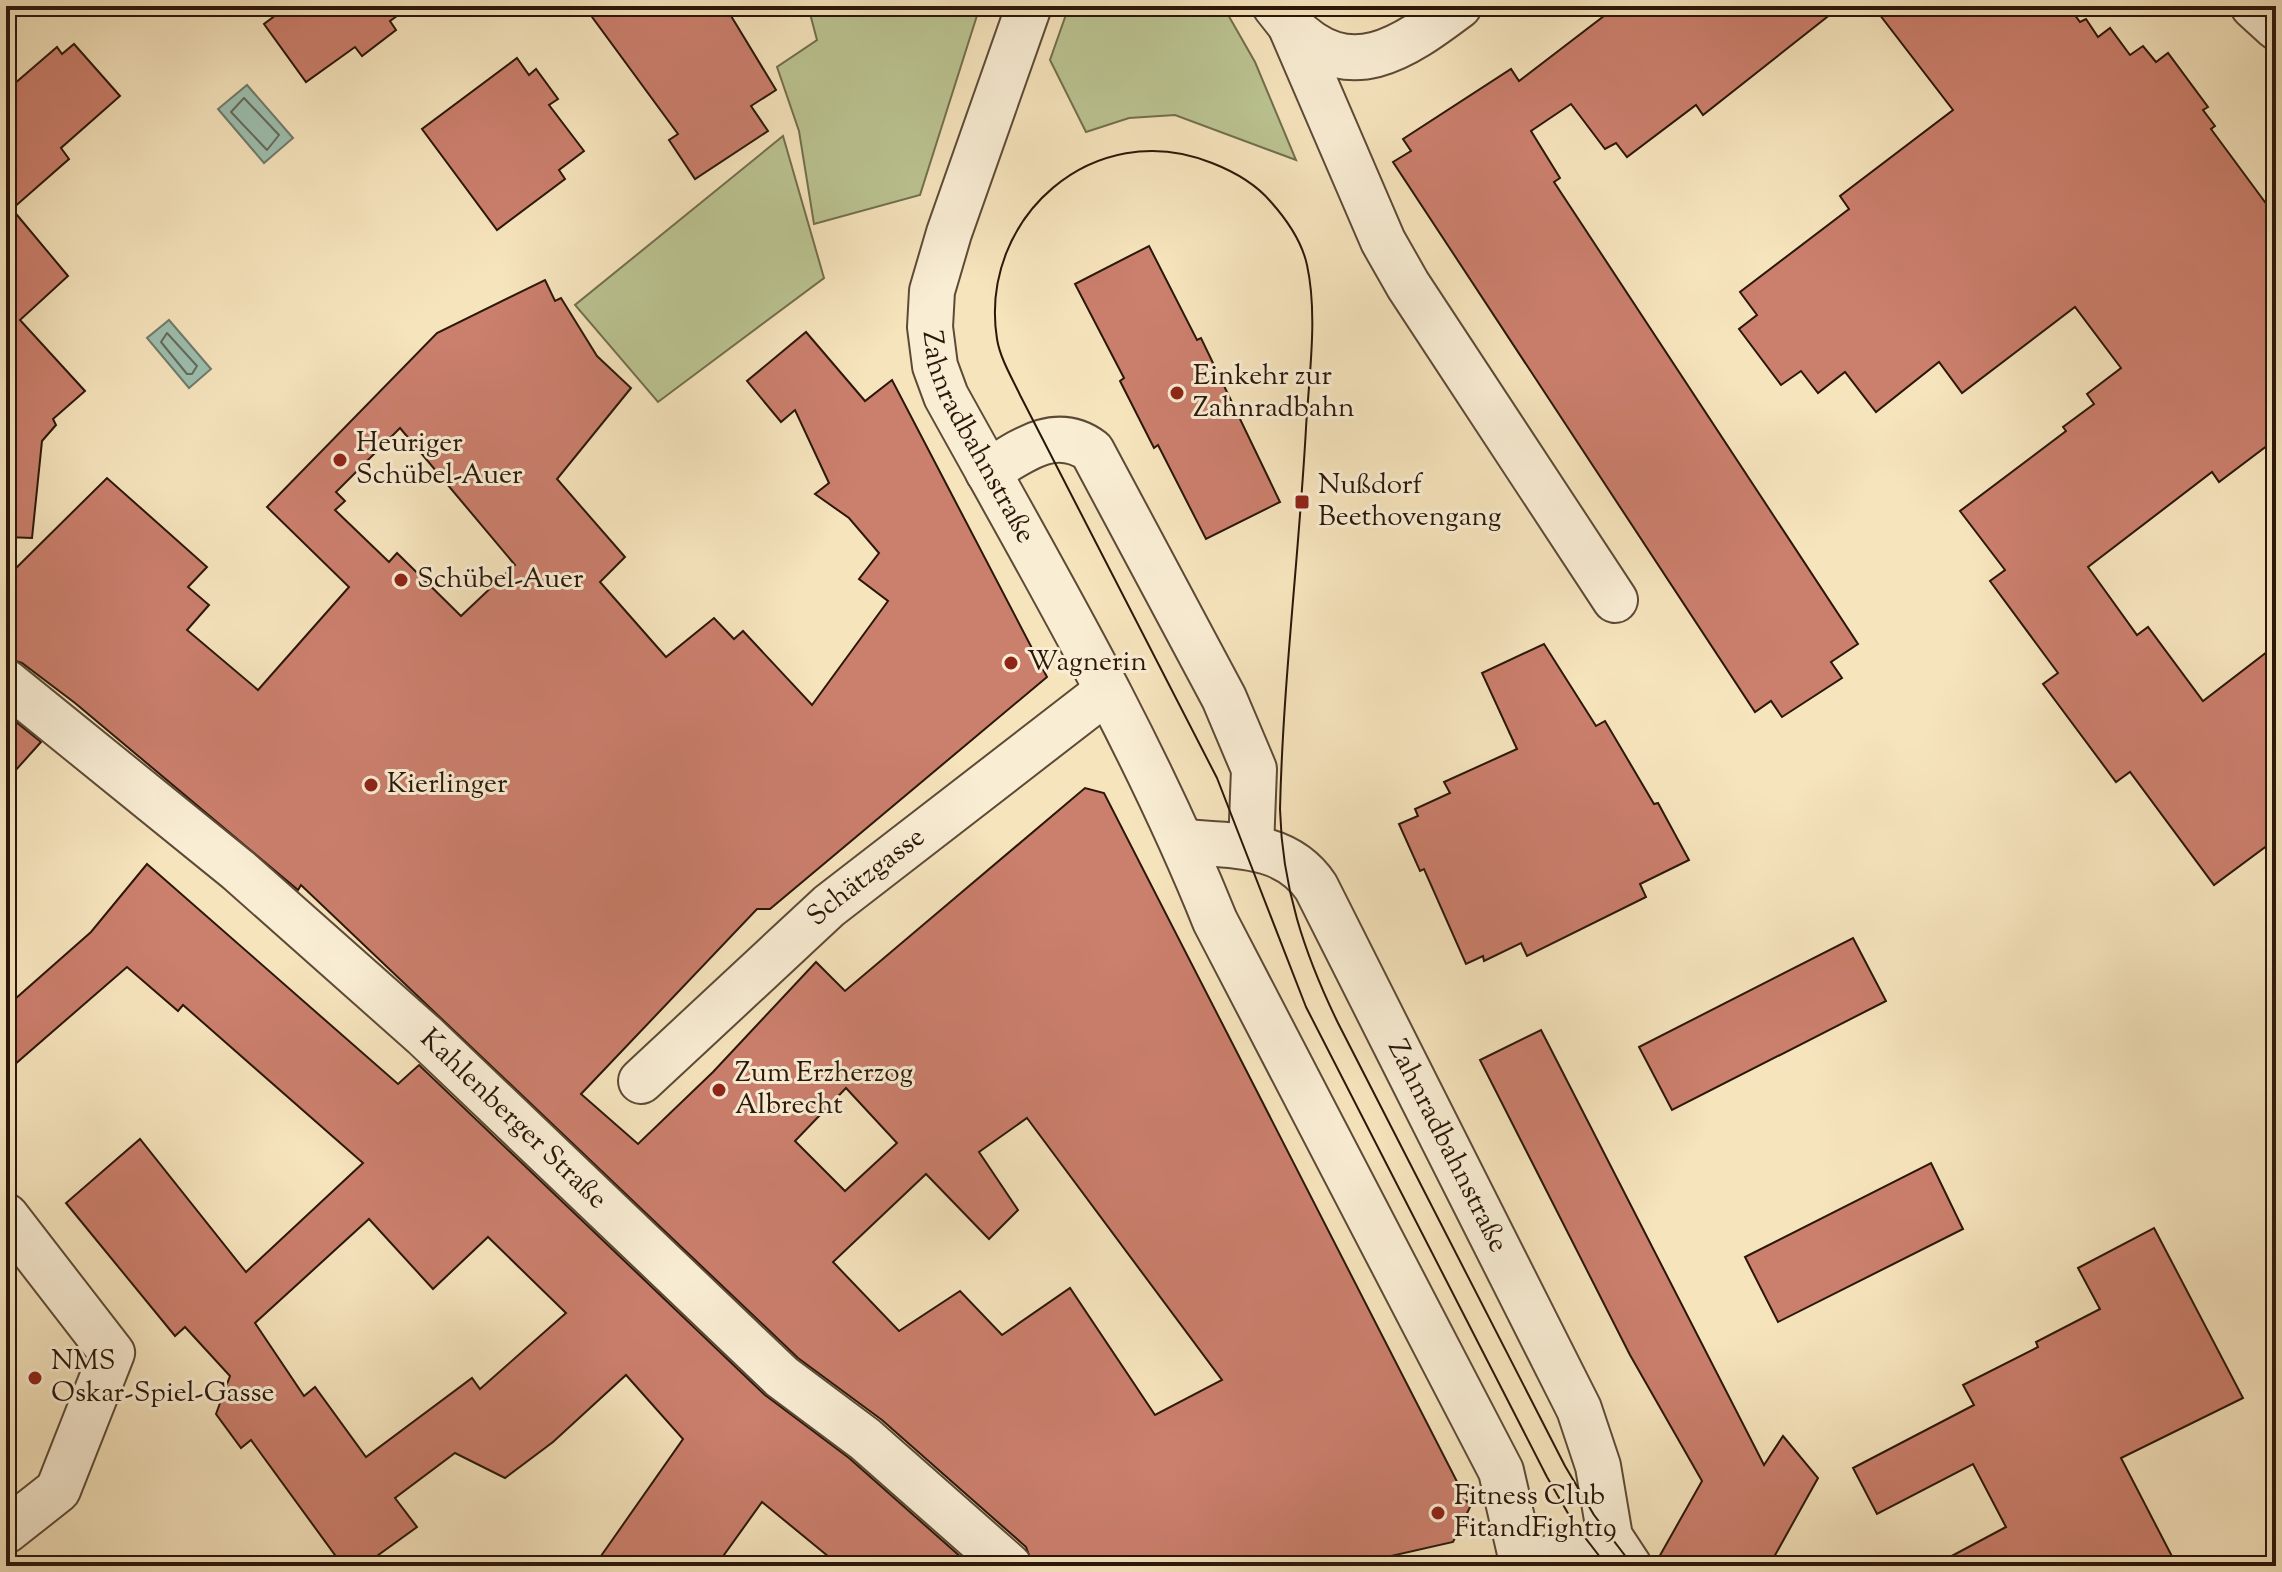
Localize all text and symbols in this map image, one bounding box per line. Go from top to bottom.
street label: Zahnradbahnstraße [911,328,1044,551]
place label: Einkehr zur Zahnradbahn [1193,357,1355,429]
marker: Einkehr zur Zahnradbahn [1168,384,1186,402]
place label: Heuriger Schübel-Auer [356,424,523,496]
marker: Heuriger Schübel-Auer [331,451,349,469]
place label: Nußdorf Beethovengang [1318,466,1502,538]
marker: Nußdorf Beethovengang [1293,493,1311,511]
place label: Schübel-Auer [417,560,584,600]
marker: Schübel-Auer [392,571,410,589]
place label: Wagnerin [1027,643,1147,683]
marker: Wagnerin [1002,654,1020,672]
place label: Kierlinger [387,765,508,805]
marker: Kierlinger [362,776,380,794]
street label: Schätzgasse [799,818,934,936]
street label: Kahlenberger Straße [410,1020,616,1219]
street label: Zahnradbahnstraße [1376,1033,1517,1260]
place label: Zum Erzherzog Albrecht [735,1054,913,1126]
marker: Zum Erzherzog Albrecht [710,1081,728,1099]
place label: NMS Oskar-Spiel-Gasse [51,1342,275,1414]
marker: NMS Oskar-Spiel-Gasse [26,1369,44,1387]
place label: Fitness Club FitandFight19 [1454,1477,1617,1549]
marker: Fitness Club FitandFight19 [1429,1504,1447,1522]

